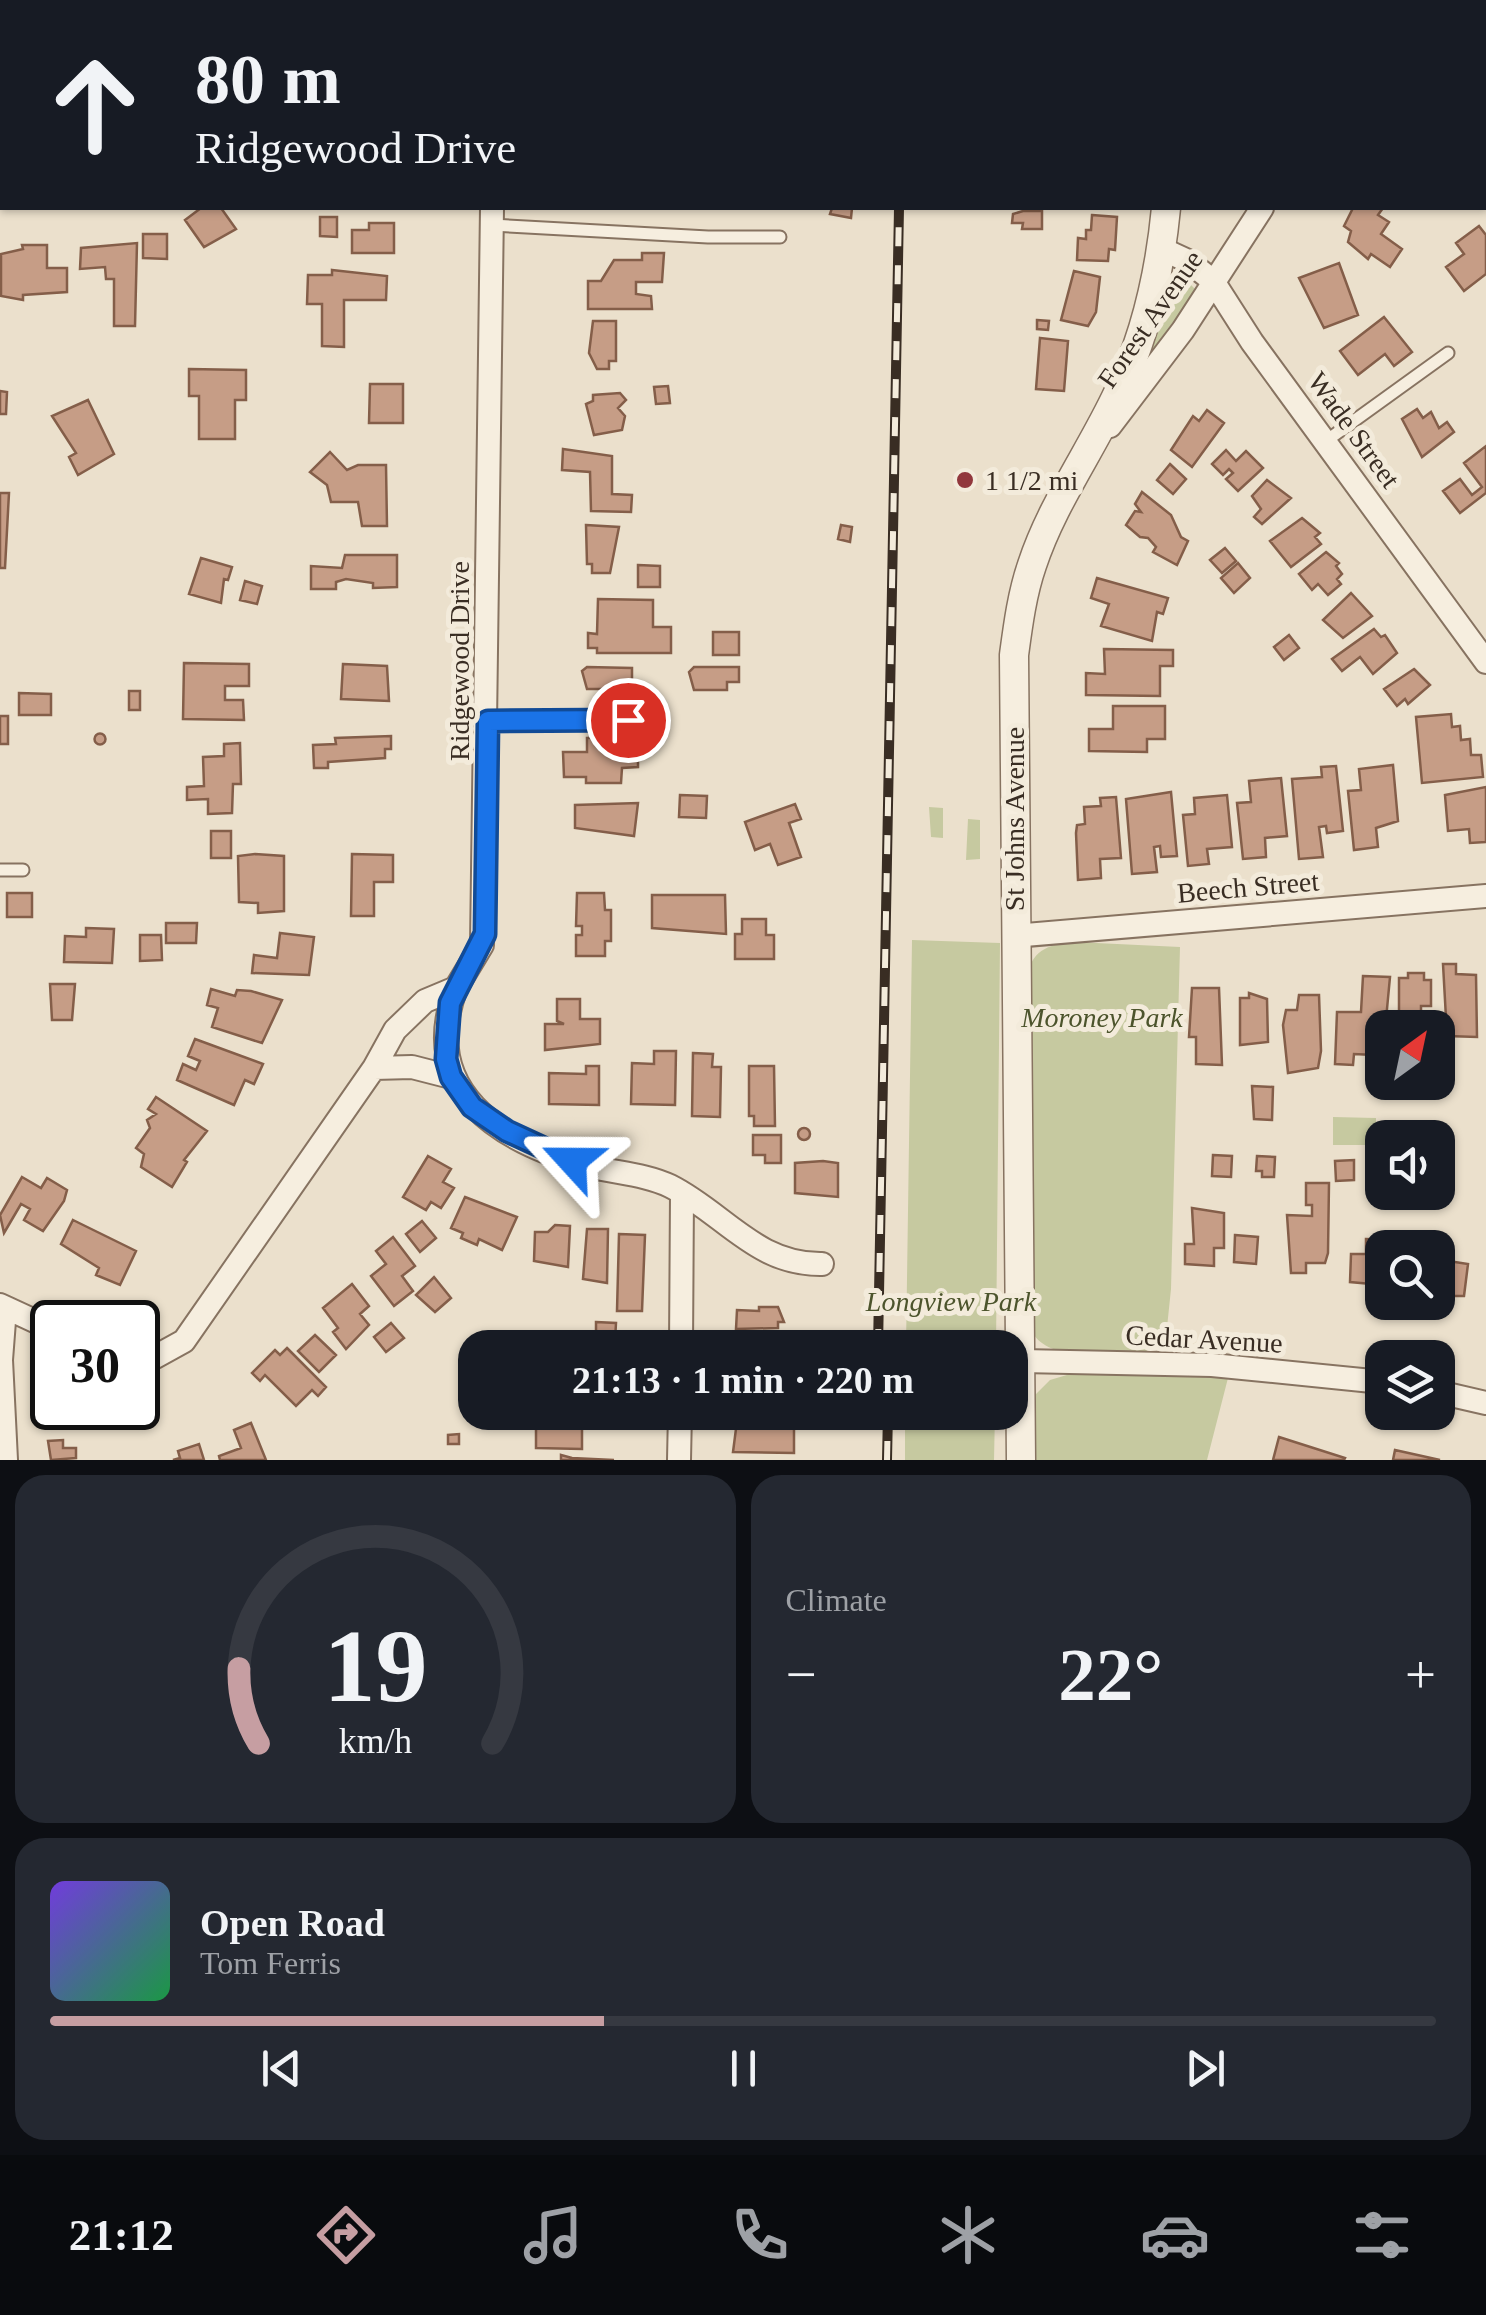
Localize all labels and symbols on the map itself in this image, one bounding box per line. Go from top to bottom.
street label: Forest Avenue [1091,244,1209,394]
street label: Wade Street [1302,366,1406,494]
place label: 1 1/2 mi [985,465,1079,496]
marker: 1 1/2 mi [954,469,976,491]
street label: Ridgewood Drive [444,561,475,761]
pin [586,678,671,763]
street label: St Johns Avenue [999,727,1030,911]
street label: Beech Street [1176,865,1320,909]
park label: Moroney Park [1020,1002,1183,1033]
north arrow [1365,1010,1455,1100]
position arrow [520,1109,624,1213]
park label: Longview Park [865,1286,1037,1317]
speed limit sign: 30 [30,1300,160,1430]
street label: Cedar Avenue [1125,1319,1283,1359]

